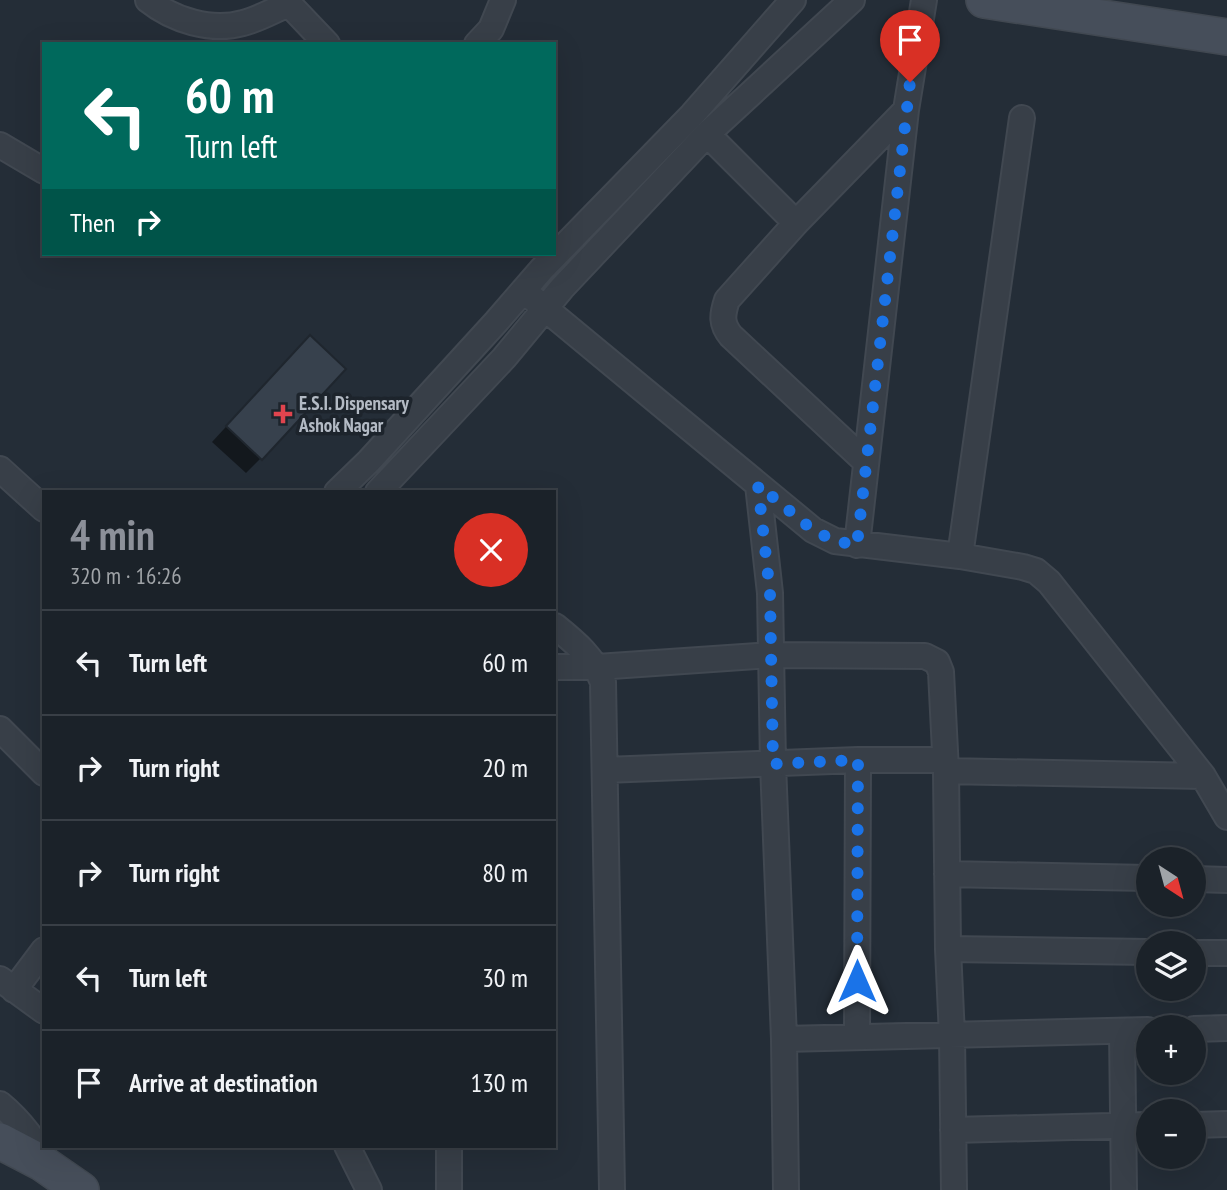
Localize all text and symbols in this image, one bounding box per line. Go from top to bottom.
pin [880,10,940,82]
icon: arrive [891,21,929,59]
text: 60 m [185,63,274,127]
icon: left [70,70,161,161]
text: Turn left [185,125,277,167]
icon: right [129,203,167,241]
text: Then [70,206,115,239]
place label: E.S.I. Dispensary Ashok Nagar [298,391,409,437]
marker: E.S.I. Dispensary Ashok Nagar [273,404,293,424]
text: 4 min [70,507,155,562]
button: close [454,513,528,587]
text: 320 m · 16:26 [70,561,182,590]
icon: left [70,644,108,682]
text: Turn left [129,646,207,679]
text: 60 m [482,646,528,679]
icon: right [70,749,108,787]
text: Turn right [129,751,220,784]
text: 20 m [482,751,528,784]
north arrow [1136,847,1206,917]
map controls [1136,847,1206,1169]
icon: right [70,854,108,892]
text: Turn right [129,856,220,889]
text: 80 m [482,856,528,889]
button: layers [1136,931,1206,1001]
position arrow [820,944,894,1018]
icon: left [70,959,108,997]
text: Turn left [129,961,207,994]
text: 30 m [482,961,528,994]
button: + [1136,1015,1206,1085]
icon: arrive [70,1064,108,1102]
text: Arrive at destination [129,1066,318,1099]
text: 130 m [470,1066,528,1099]
button: − [1136,1099,1206,1169]

